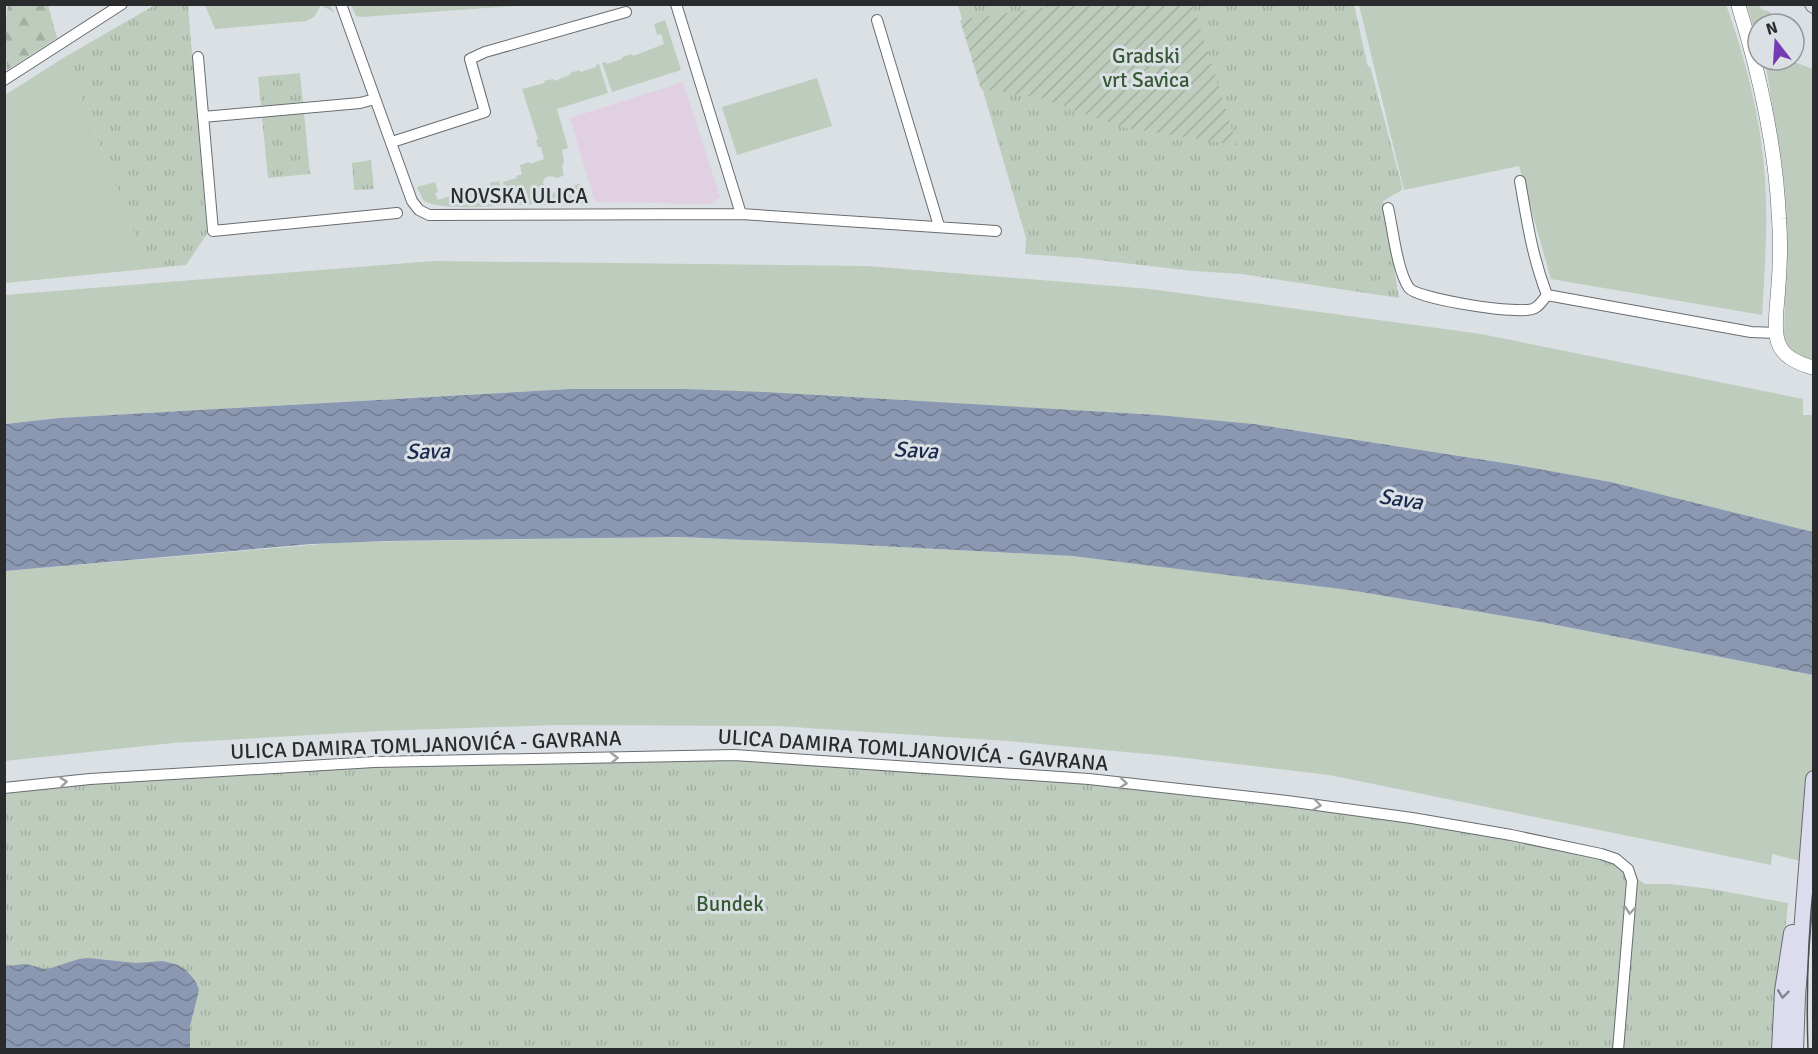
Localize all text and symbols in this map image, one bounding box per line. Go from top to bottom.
north arrow [1746,12,1806,72]
text: N [1764,17,1780,40]
park label: Gradski vrt Savica [1102,43,1190,93]
street label: NOVSKA ULICA [450,183,588,209]
water label: Sava [893,435,940,465]
water label: Sava [406,437,451,465]
water label: Sava [1377,482,1426,516]
street label: ULICA DAMIRA TOMLJANOVIĆA - GAVRANA [717,723,1109,777]
street label: ULICA DAMIRA TOMLJANOVIĆA - GAVRANA [230,725,622,765]
one-way arrow [609,752,618,764]
one-way arrow [58,776,67,789]
one-way arrow [1118,776,1127,789]
one-way arrow [1312,798,1321,811]
park label: Bundek [696,891,764,917]
one-way arrow [1624,906,1637,915]
one-way arrow [1777,990,1789,999]

